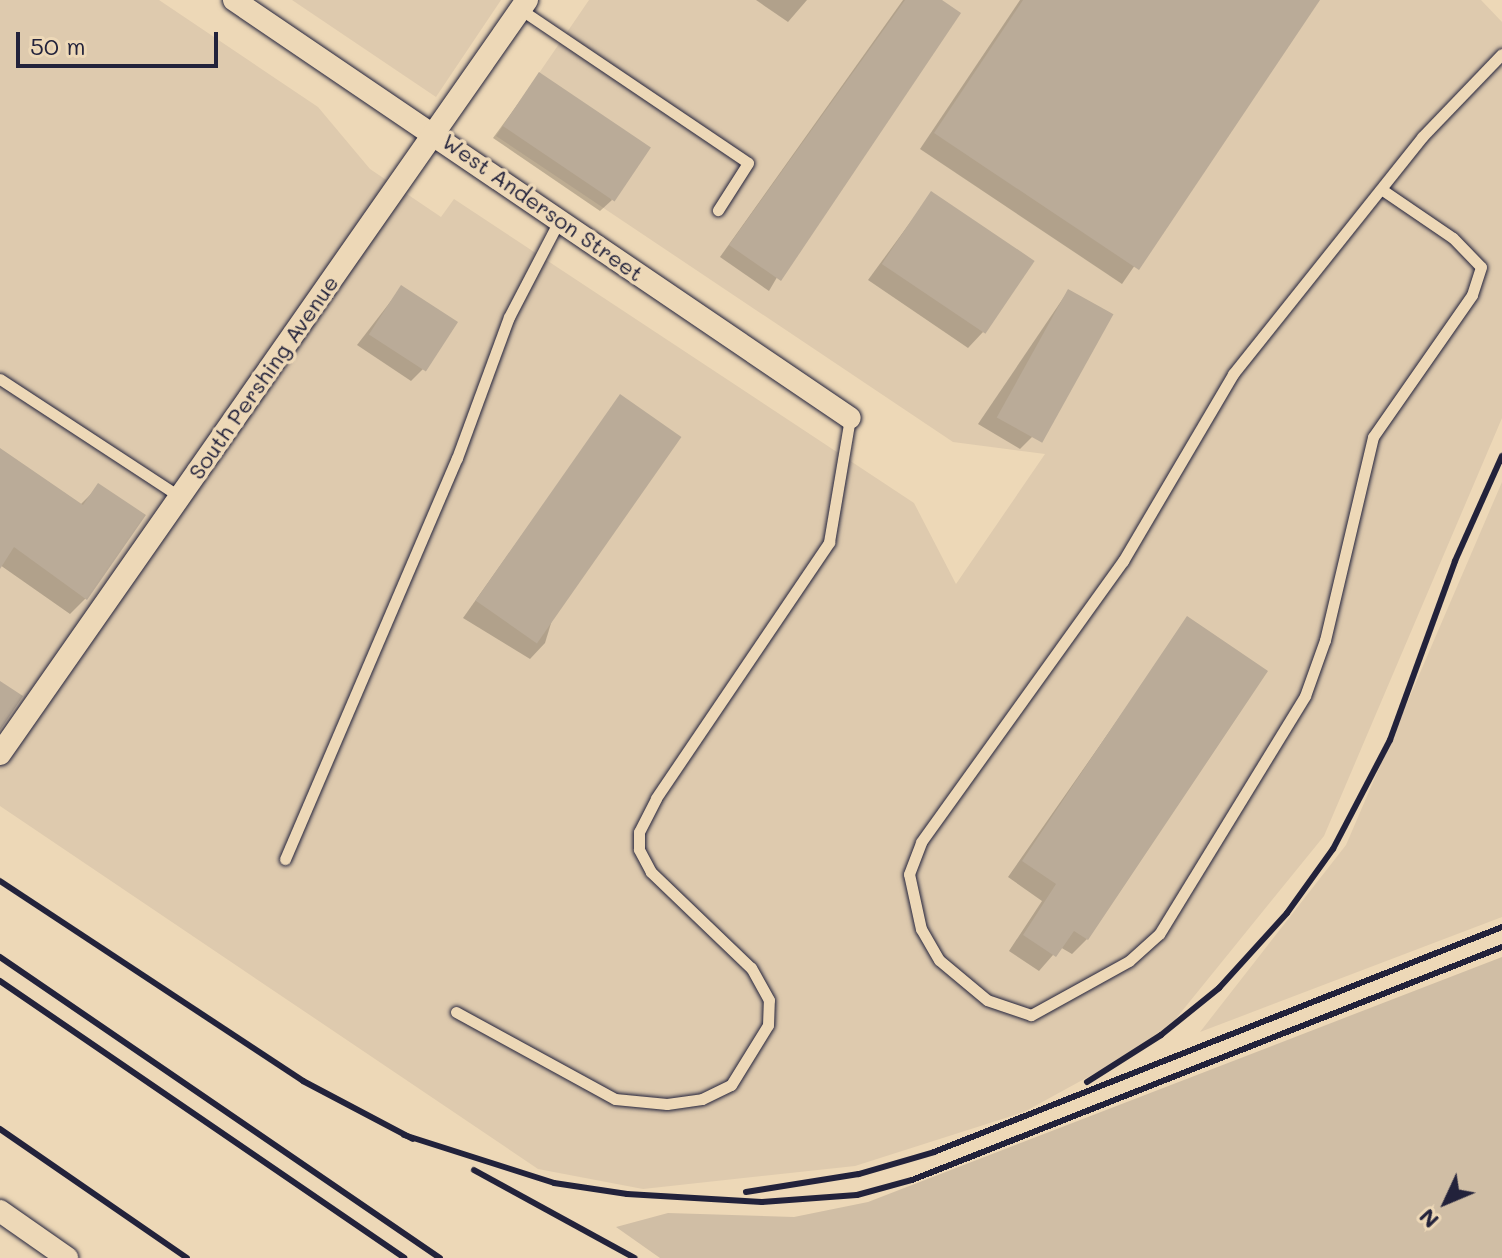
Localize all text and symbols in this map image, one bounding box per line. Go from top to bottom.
scale bar [20,16,222,66]
text: 50 m [30,30,86,61]
street label: West Anderson Street [437,128,649,286]
street label: South Pershing Avenue [183,270,343,484]
north arrow [1406,1162,1486,1242]
text: N [1412,1203,1445,1235]

